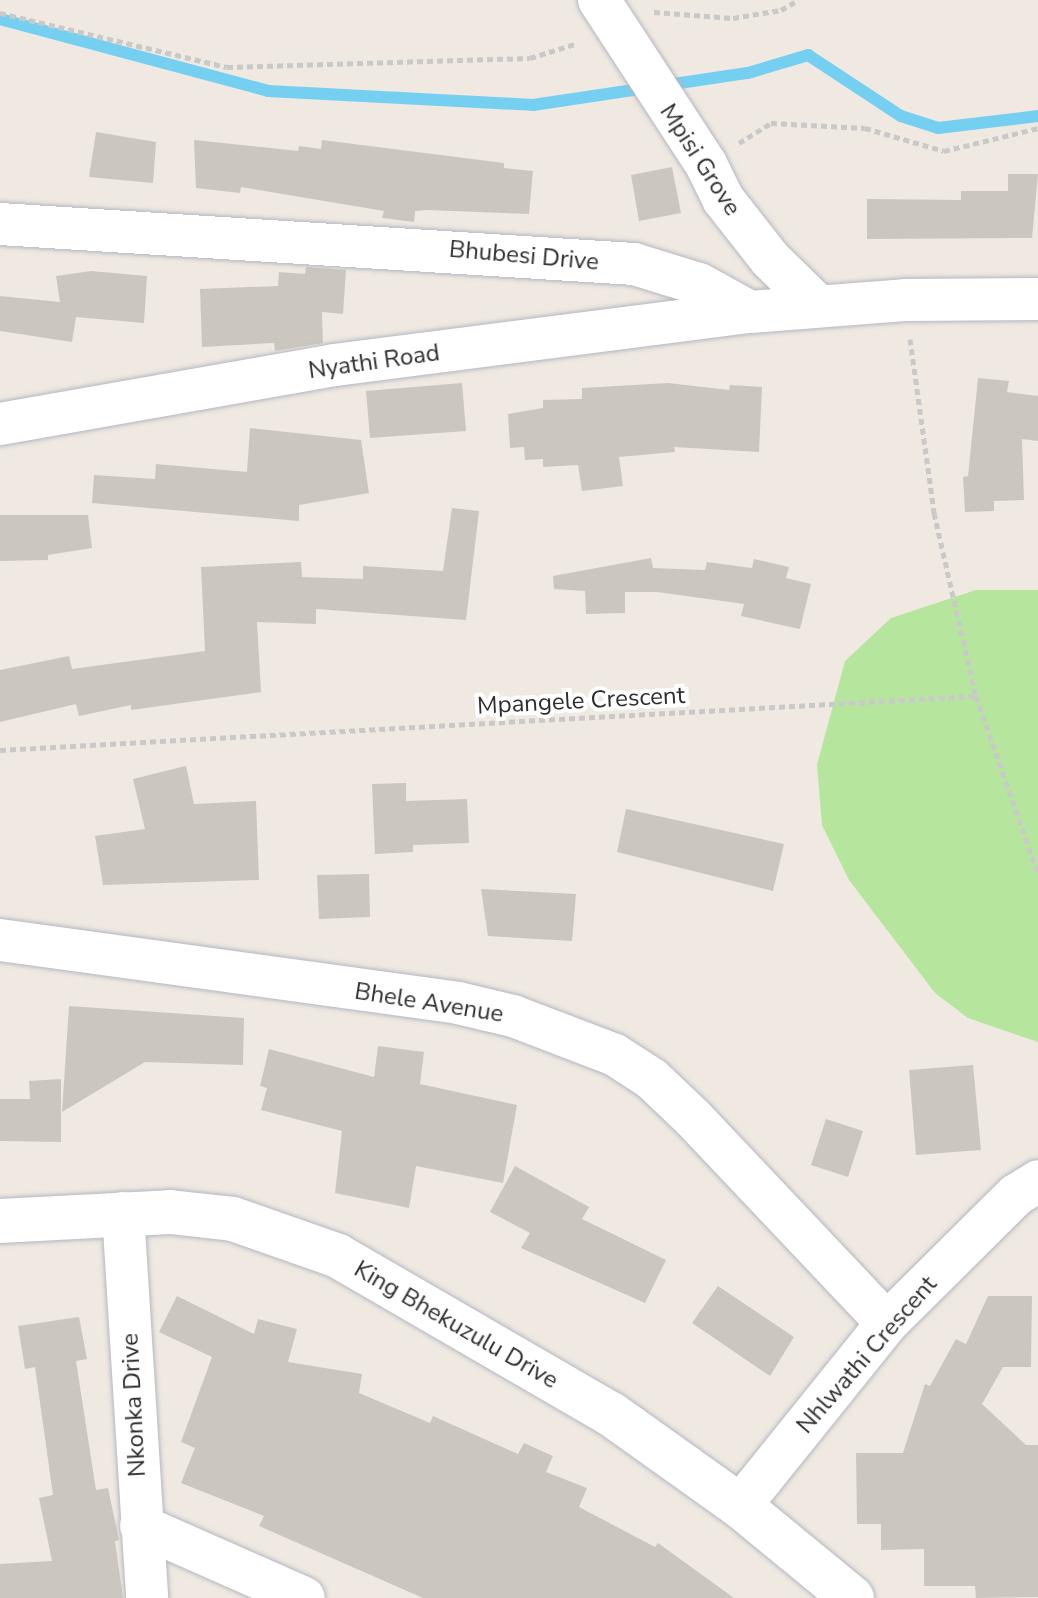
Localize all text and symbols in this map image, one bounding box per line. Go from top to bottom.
street label: Mpisi Grove [653,99,747,221]
street label: Bhubesi Drive [448,235,600,277]
street label: Nyathi Road [307,339,441,385]
street label: Mpangele Crescent [476,681,686,721]
street label: Bhele Avenue [353,977,505,1029]
street label: King Bhekuzulu Drive [349,1255,563,1395]
street label: Nhlwathi Crescent [791,1270,943,1440]
street label: Nkonka Drive [116,1332,152,1478]

